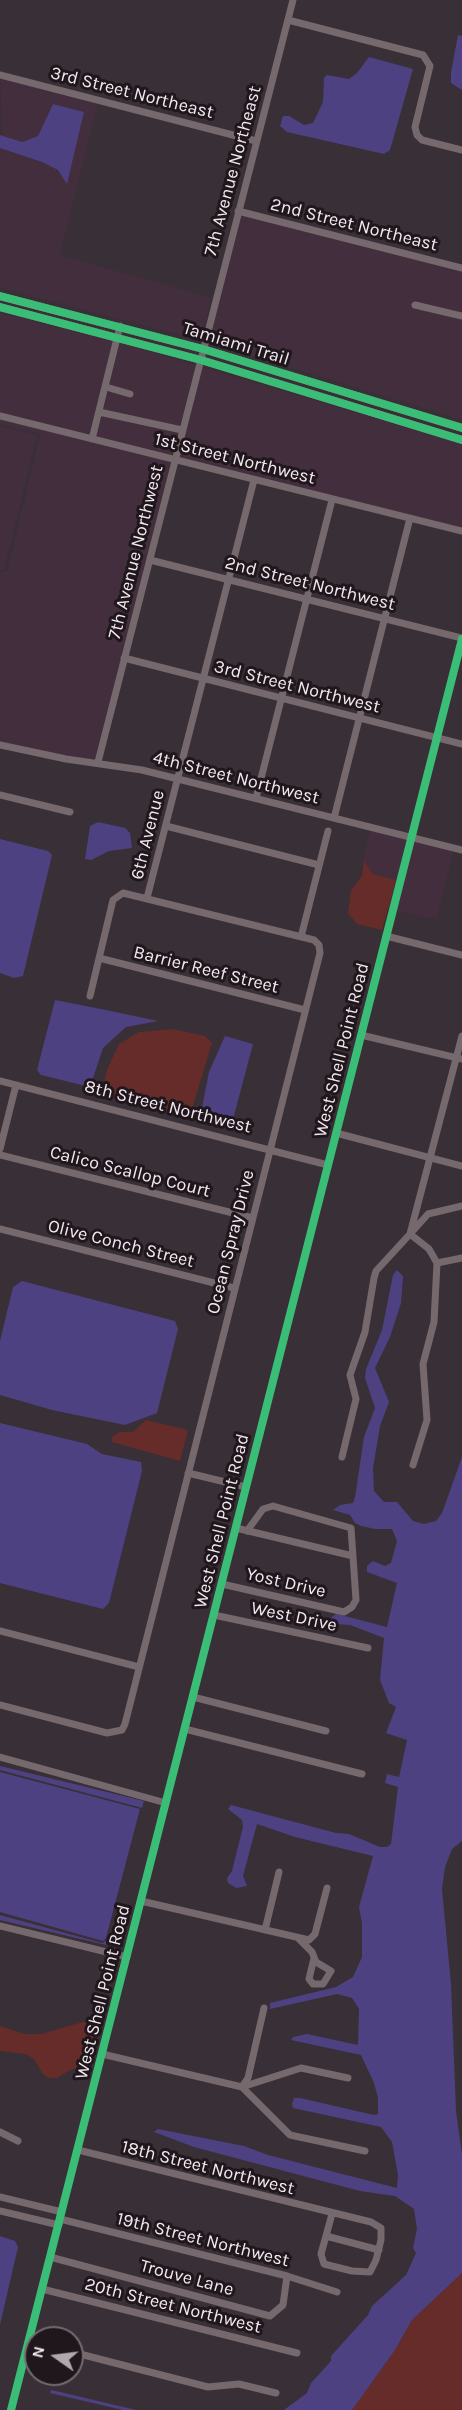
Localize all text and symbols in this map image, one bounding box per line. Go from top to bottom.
street label: 3rd Street Northeast [48,62,216,124]
street label: 7th Avenue Northeast [200,83,266,259]
street label: 2nd Street Northeast [268,194,440,256]
street label: Tamiami Trail [180,318,292,370]
street label: 1st Street Northwest [152,429,318,489]
street label: 7th Avenue Northwest [104,463,168,641]
street label: 2nd Street Northwest [223,552,397,616]
street label: 3rd Street Northwest [212,656,382,718]
street label: 4th Street Northwest [151,747,321,809]
street label: 6th Avenue [126,788,170,882]
street label: Barrier Reef Street [131,942,281,998]
street label: West Shell Point Road [310,960,374,1140]
street label: 8th Street Northwest [82,1076,254,1138]
street label: Calico Scallop Court [48,1142,212,1202]
street label: Ocean Spray Drive [203,1168,259,1316]
street label: Olive Conch Street [46,1215,196,1273]
street label: West Shell Point Road [190,1431,254,1611]
street label: Yost Drive [244,1563,328,1603]
street label: West Drive [249,1597,339,1637]
street label: West Shell Point Road [71,1902,135,2082]
street label: 18th Street Northwest [119,2136,297,2200]
street label: 19th Street Northwest [115,2208,291,2272]
street label: Trouve Lane [138,2255,236,2301]
street label: 20th Street Northwest [82,2274,264,2338]
north arrow [24,2326,84,2386]
text: N [27,2344,49,2360]

